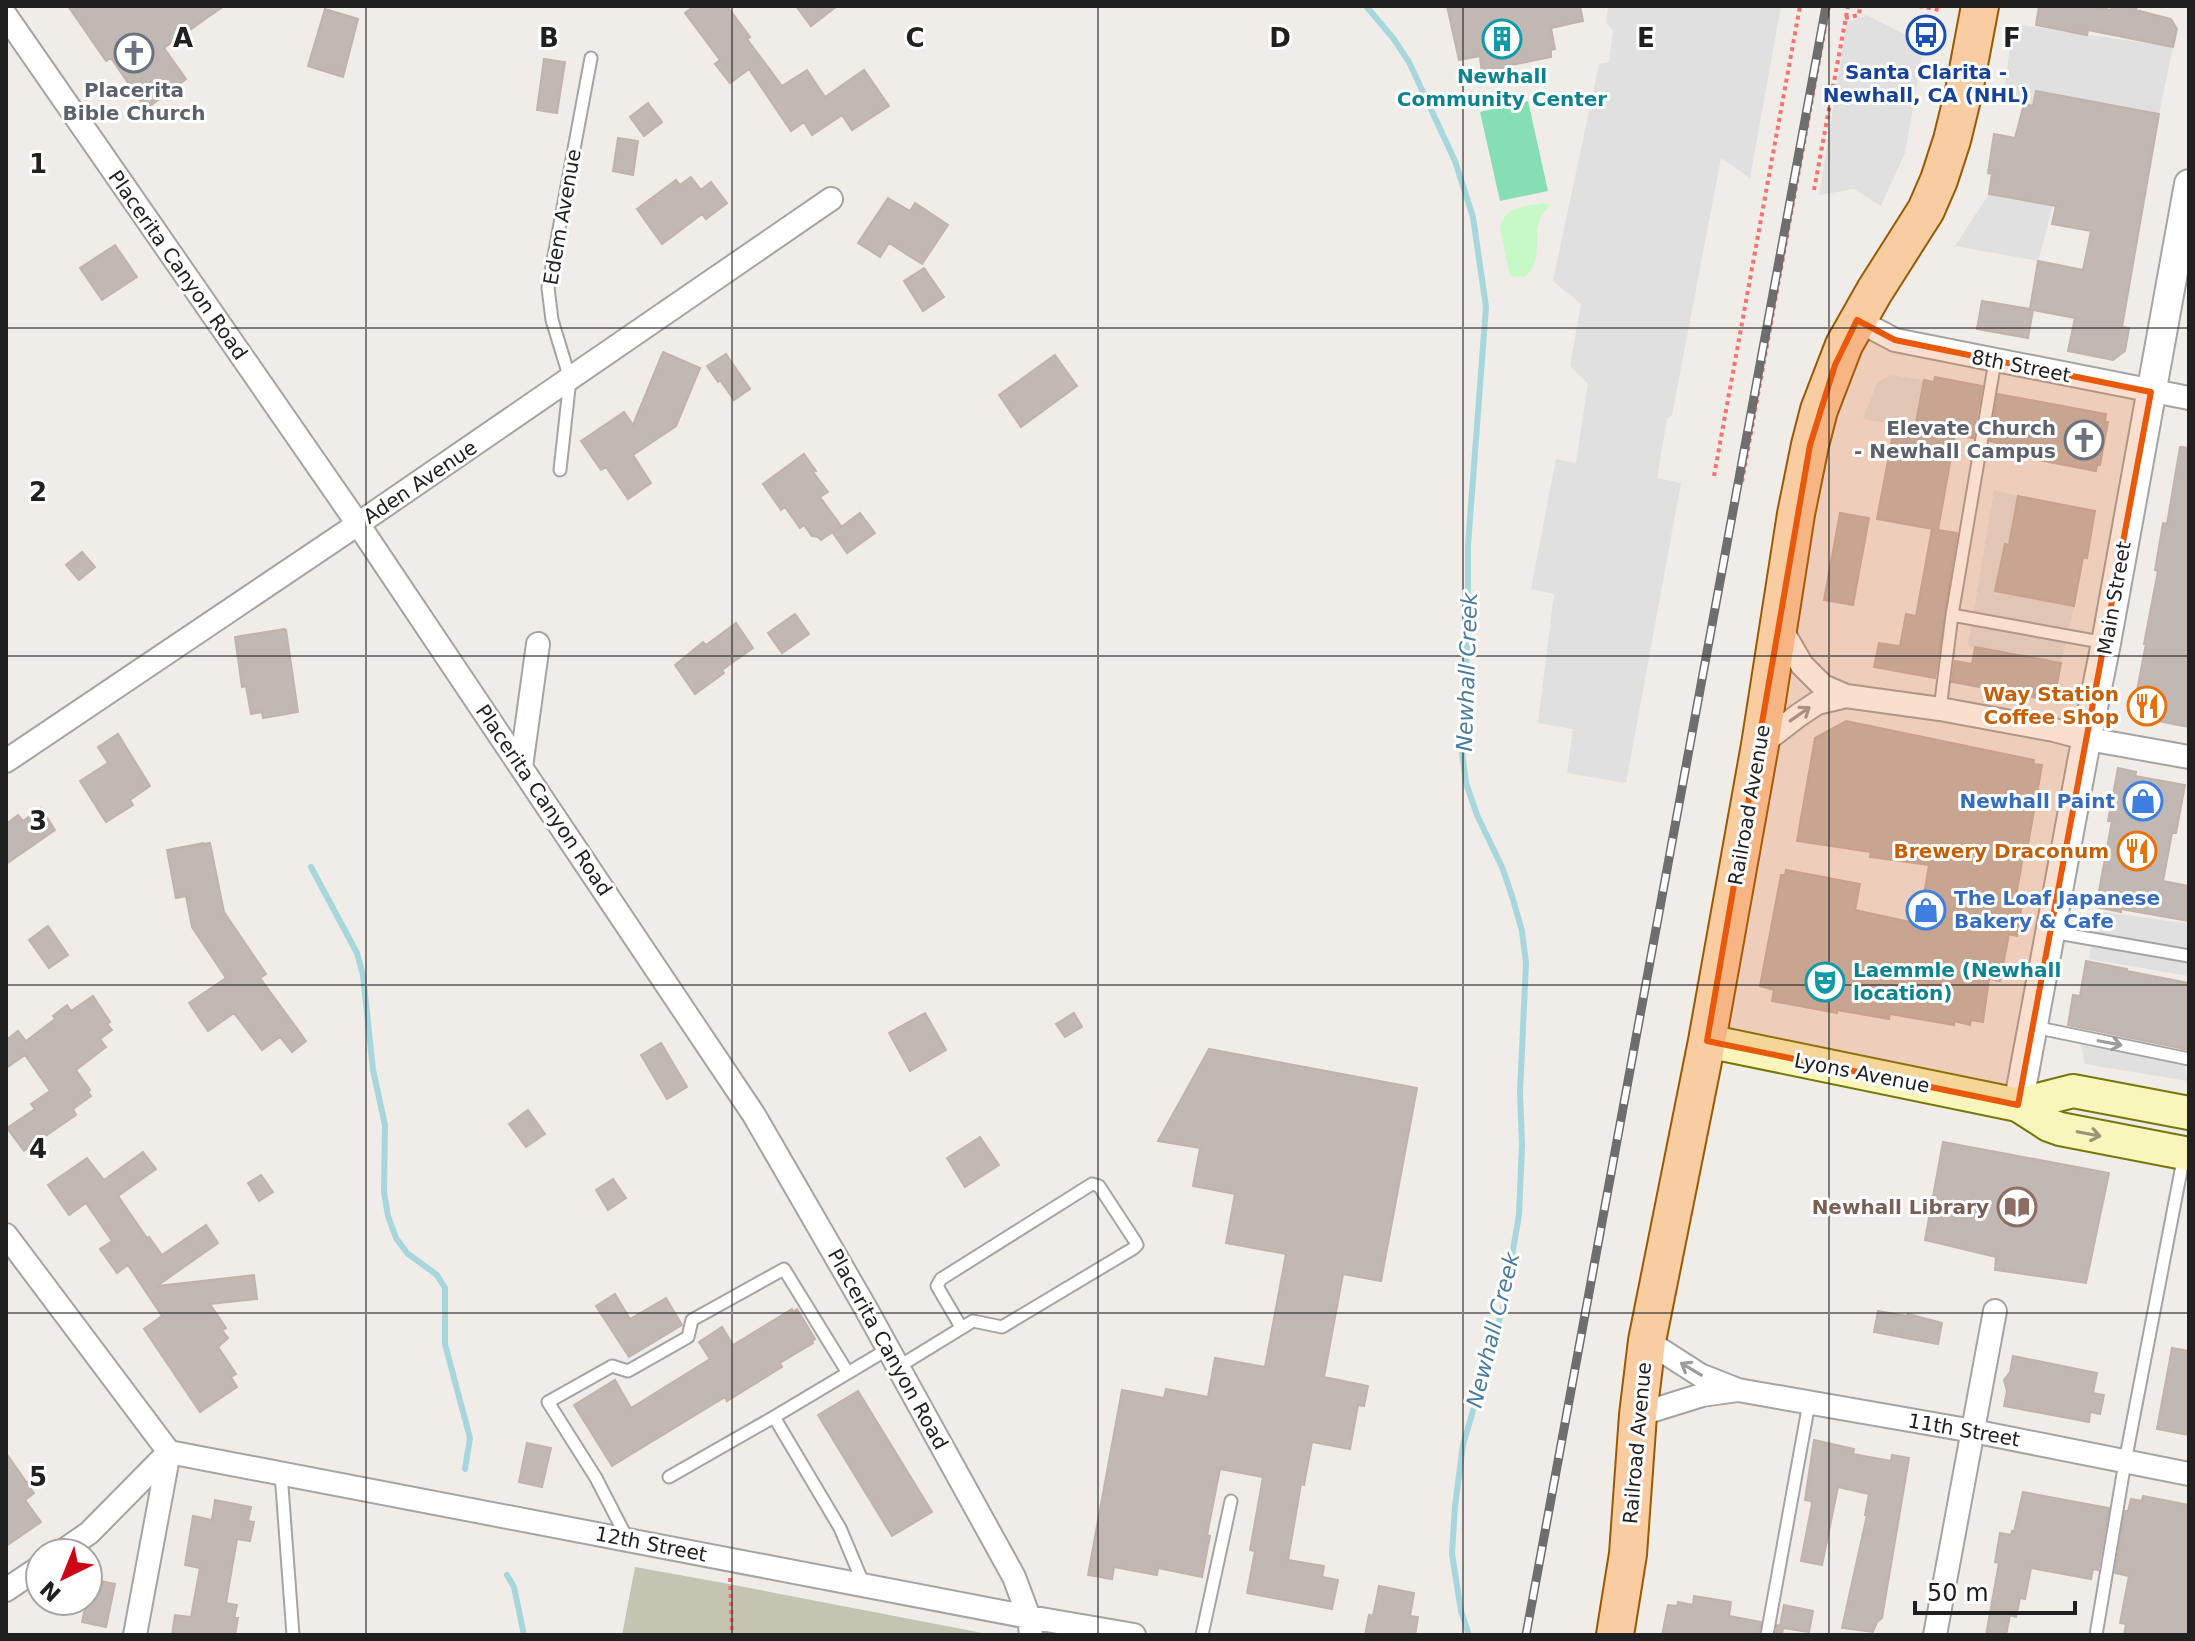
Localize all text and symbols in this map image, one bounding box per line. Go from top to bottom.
bus stop icon: Santa Clarita - Newhall, CA (NHL) [1905,14,1947,56]
building icon: Newhall Community Center [1481,18,1523,60]
text: A [173,23,193,53]
text: B [539,23,559,53]
text: C [905,23,925,53]
text: D [1269,23,1291,53]
text: E [1637,23,1655,53]
text: F [2003,23,2021,53]
church icon: Placerita Bible Church [113,32,155,74]
place label: Santa Clarita - Newhall, CA (NHL) [1823,60,2029,107]
place label: Newhall Community Center [1397,64,1607,111]
place label: Placerita Bible Church [63,78,205,125]
street label: Edem Avenue [538,147,586,287]
text: 1 [29,149,47,179]
street label: Placerita Canyon Road [103,166,253,364]
street label: 8th Street [1969,345,2073,387]
place label: Elevate Church - Newhall Campus [1854,416,2056,463]
church icon: Elevate Church - Newhall Campus [2063,419,2105,461]
street label: Aden Avenue [359,435,481,529]
text: 2 [29,477,47,507]
street label: Main Street [2092,539,2136,657]
water label: Newhall Creek [1452,591,1482,752]
place label: Way Station Coffee Shop [1983,682,2119,729]
restaurant icon: Way Station Coffee Shop [2126,685,2168,727]
street label: Placerita Canyon Road [471,700,617,900]
one-way arrow [1789,706,1811,722]
street label: Railroad Avenue [1723,723,1775,887]
shop icon: Newhall Paint [2122,780,2164,822]
place label: Newhall Paint [1960,789,2115,813]
text: 3 [29,806,47,836]
restaurant icon: Brewery Draconum [2116,830,2158,872]
place label: Brewery Draconum [1894,839,2109,863]
place label: The Loaf Japanese Bakery & Cafe [1954,886,2160,933]
shop icon: The Loaf Japanese Bakery & Cafe [1905,889,1947,931]
place label: Laemmle (Newhall location) [1853,958,2061,1005]
theatre icon: Laemmle (Newhall location) [1804,961,1846,1003]
one-way arrow [2096,1036,2122,1051]
street label: Lyons Avenue [1792,1048,1932,1098]
one-way arrow [2076,1128,2101,1143]
text: 4 [29,1134,47,1164]
library icon: Newhall Library [1996,1186,2038,1228]
place label: Newhall Library [1812,1195,1989,1219]
street label: Placerita Canyon Road [823,1245,953,1453]
water label: Newhall Creek [1462,1249,1525,1410]
street label: Railroad Avenue [1618,1361,1656,1525]
one-way arrow [1680,1361,1703,1377]
street label: 11th Street [1906,1408,2022,1452]
text: 5 [29,1462,47,1492]
street label: 12th Street [593,1521,709,1567]
north arrow [24,1537,104,1617]
scale bar [1915,1565,2075,1615]
text: N [35,1576,66,1607]
text: 50 m [1927,1579,1989,1607]

